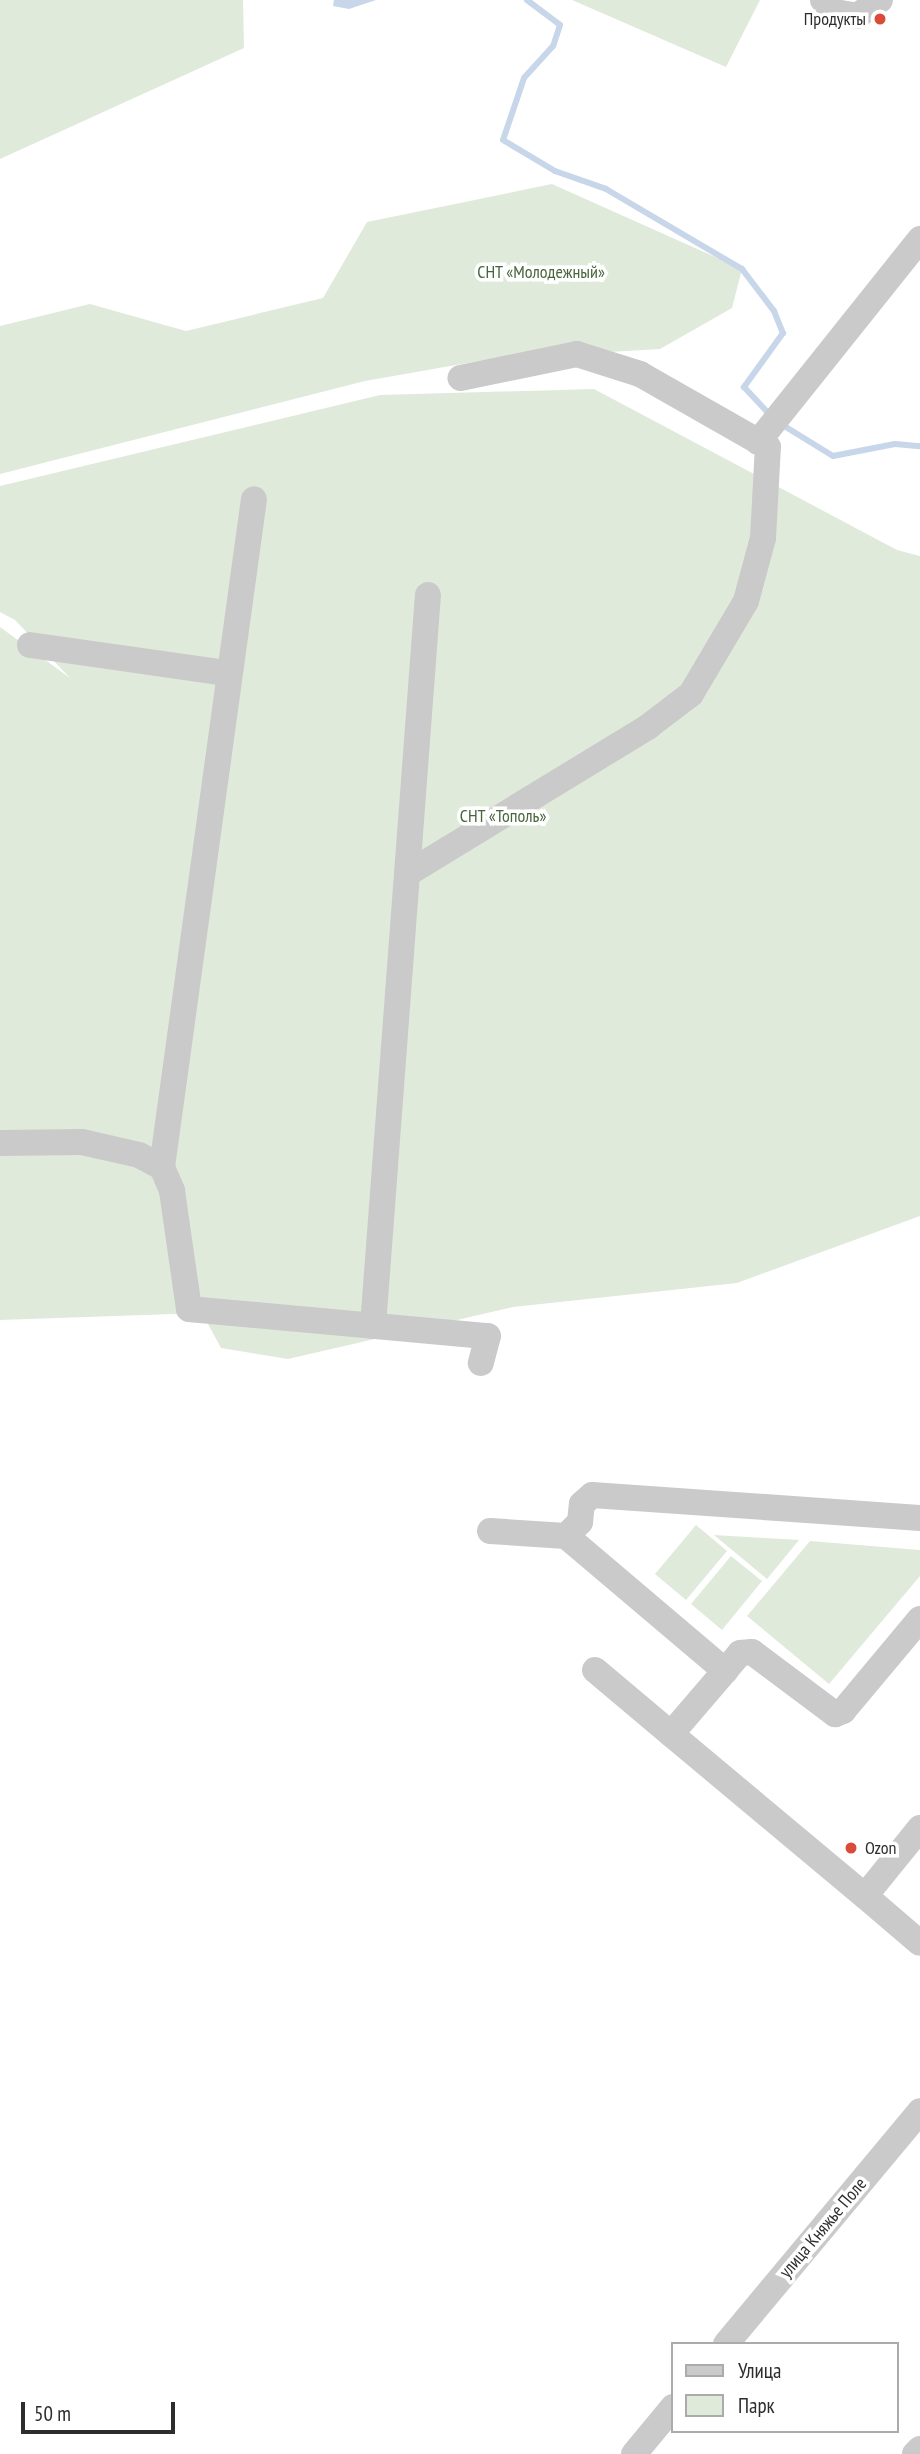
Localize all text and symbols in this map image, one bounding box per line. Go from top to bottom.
place label: Продукты [804,8,866,30]
marker: Продукты [872,11,888,27]
park label: СНТ «Молодежный» [477,261,605,283]
park label: СНТ «Тополь» [459,805,547,827]
place label: Ozon [865,1837,897,1859]
marker: Ozon [843,1840,859,1856]
street label: улица Княжье Поле [775,2174,871,2282]
legend [671,2342,899,2433]
text: Улица [738,2357,781,2384]
scale bar [24,2388,178,2432]
text: Парк [738,2392,775,2419]
text: 50 m [34,2400,71,2427]

